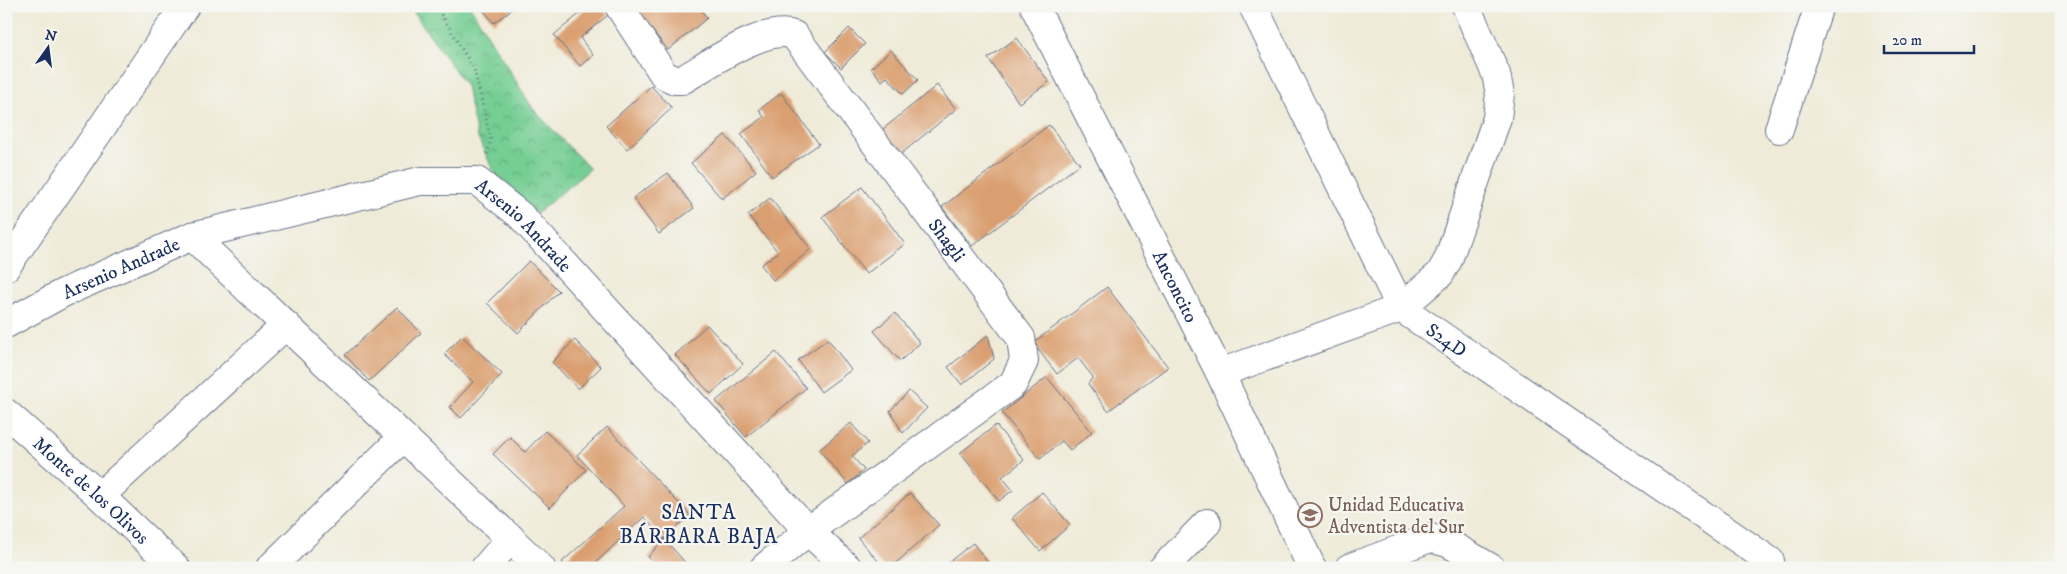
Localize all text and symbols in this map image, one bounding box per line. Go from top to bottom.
north arrow [22,22,72,72]
scale bar [1884,22,1974,54]
text: N [43,26,59,47]
text: 20 m [1892,31,1922,50]
street label: Arsenio Andrade [470,174,576,277]
street label: Shagli [923,215,970,267]
street label: Arsenio Andrade [59,233,184,305]
street label: Anconcito [1147,247,1202,327]
street label: S24D [1421,319,1471,363]
street label: Monte de los Olivos [28,432,153,549]
place label: Unidad Educativa Adventista del Sur [1328,494,1464,539]
district label: SANTA BÁRBARA BAJA [620,500,778,550]
school or university icon: Unidad Educativa Adventista del Sur [1297,502,1323,528]

